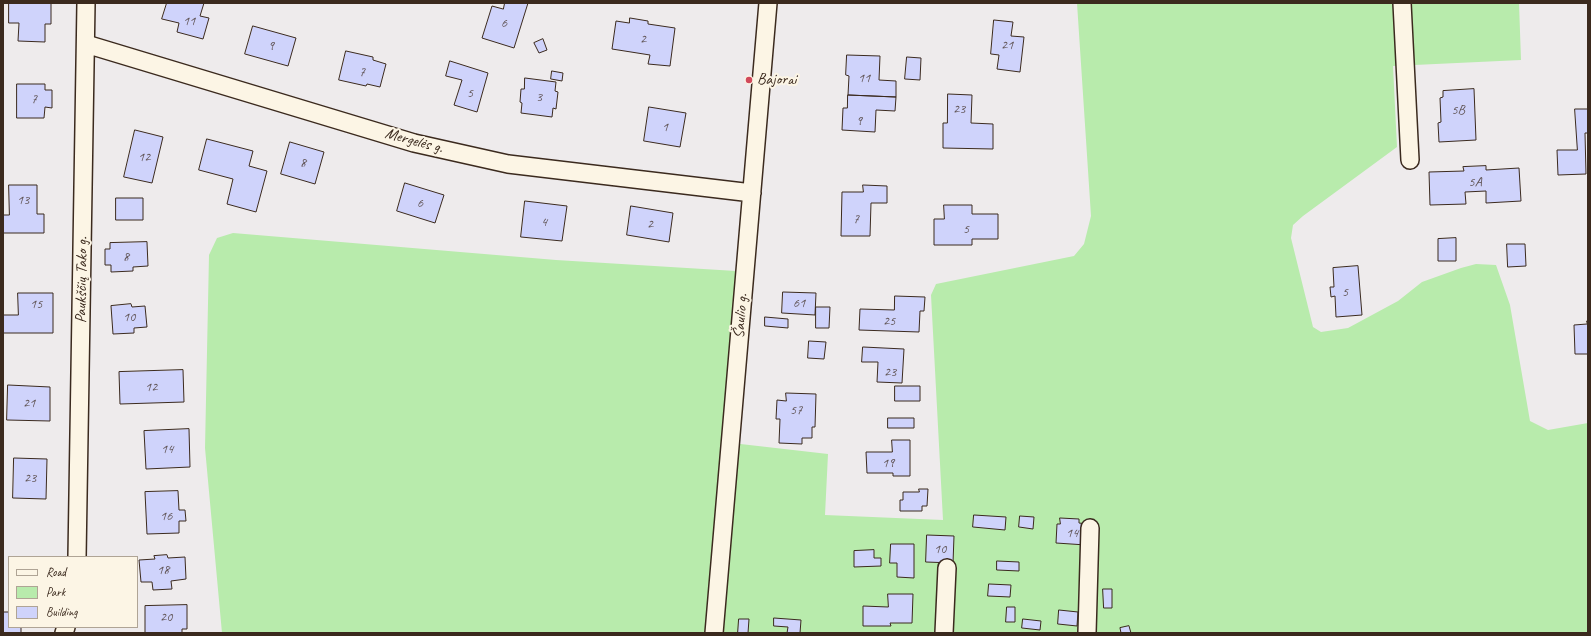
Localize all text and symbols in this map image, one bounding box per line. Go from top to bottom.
house number: 11 [183,13,195,29]
house number: 6 [501,15,507,31]
house number: 2 [640,31,646,47]
house number: 21 [1001,37,1013,53]
house number: 9 [268,38,274,54]
house number: 7 [359,64,365,80]
place label: Bajorai [757,70,797,90]
house number: 11 [858,70,870,86]
marker: Bajorai [744,75,754,85]
house number: 5 [467,85,473,101]
house number: 3 [536,89,542,105]
house number: 7 [31,91,37,107]
house number: 23 [953,101,965,117]
house number: 5B [1451,102,1465,118]
house number: 9 [856,113,862,129]
house number: 1 [662,119,668,135]
street label: Mergelės g. [383,124,445,158]
house number: 12 [138,149,150,165]
house number: 8 [300,155,306,171]
house number: 5A [1468,174,1482,190]
house number: 13 [17,192,29,208]
house number: 6 [417,195,423,211]
house number: 7 [853,211,859,227]
house number: 4 [541,214,547,230]
house number: 2 [647,216,653,232]
house number: 5 [963,221,969,237]
street label: Paukščių Tako g. [72,237,92,323]
house number: 8 [123,249,129,265]
house number: 5 [1342,284,1348,300]
street label: Šaulio g. [729,293,753,339]
house number: 61 [793,295,805,311]
house number: 15 [30,296,42,312]
house number: 10 [123,309,135,325]
house number: 25 [883,313,895,329]
house number: 23 [884,364,896,380]
house number: 12 [145,379,157,395]
house number: 21 [23,395,35,411]
house number: 57 [790,402,802,418]
house number: 14 [161,441,173,457]
house number: 19 [882,455,894,471]
house number: 23 [24,470,36,486]
house number: 16 [160,508,172,524]
house number: 14 [1066,525,1078,541]
house number: 10 [934,541,946,557]
legend [8,556,138,628]
house number: 18 [157,562,169,578]
text: Road [46,564,66,580]
text: Park [46,584,65,600]
text: Building [46,604,78,620]
house number: 20 [160,609,172,625]

